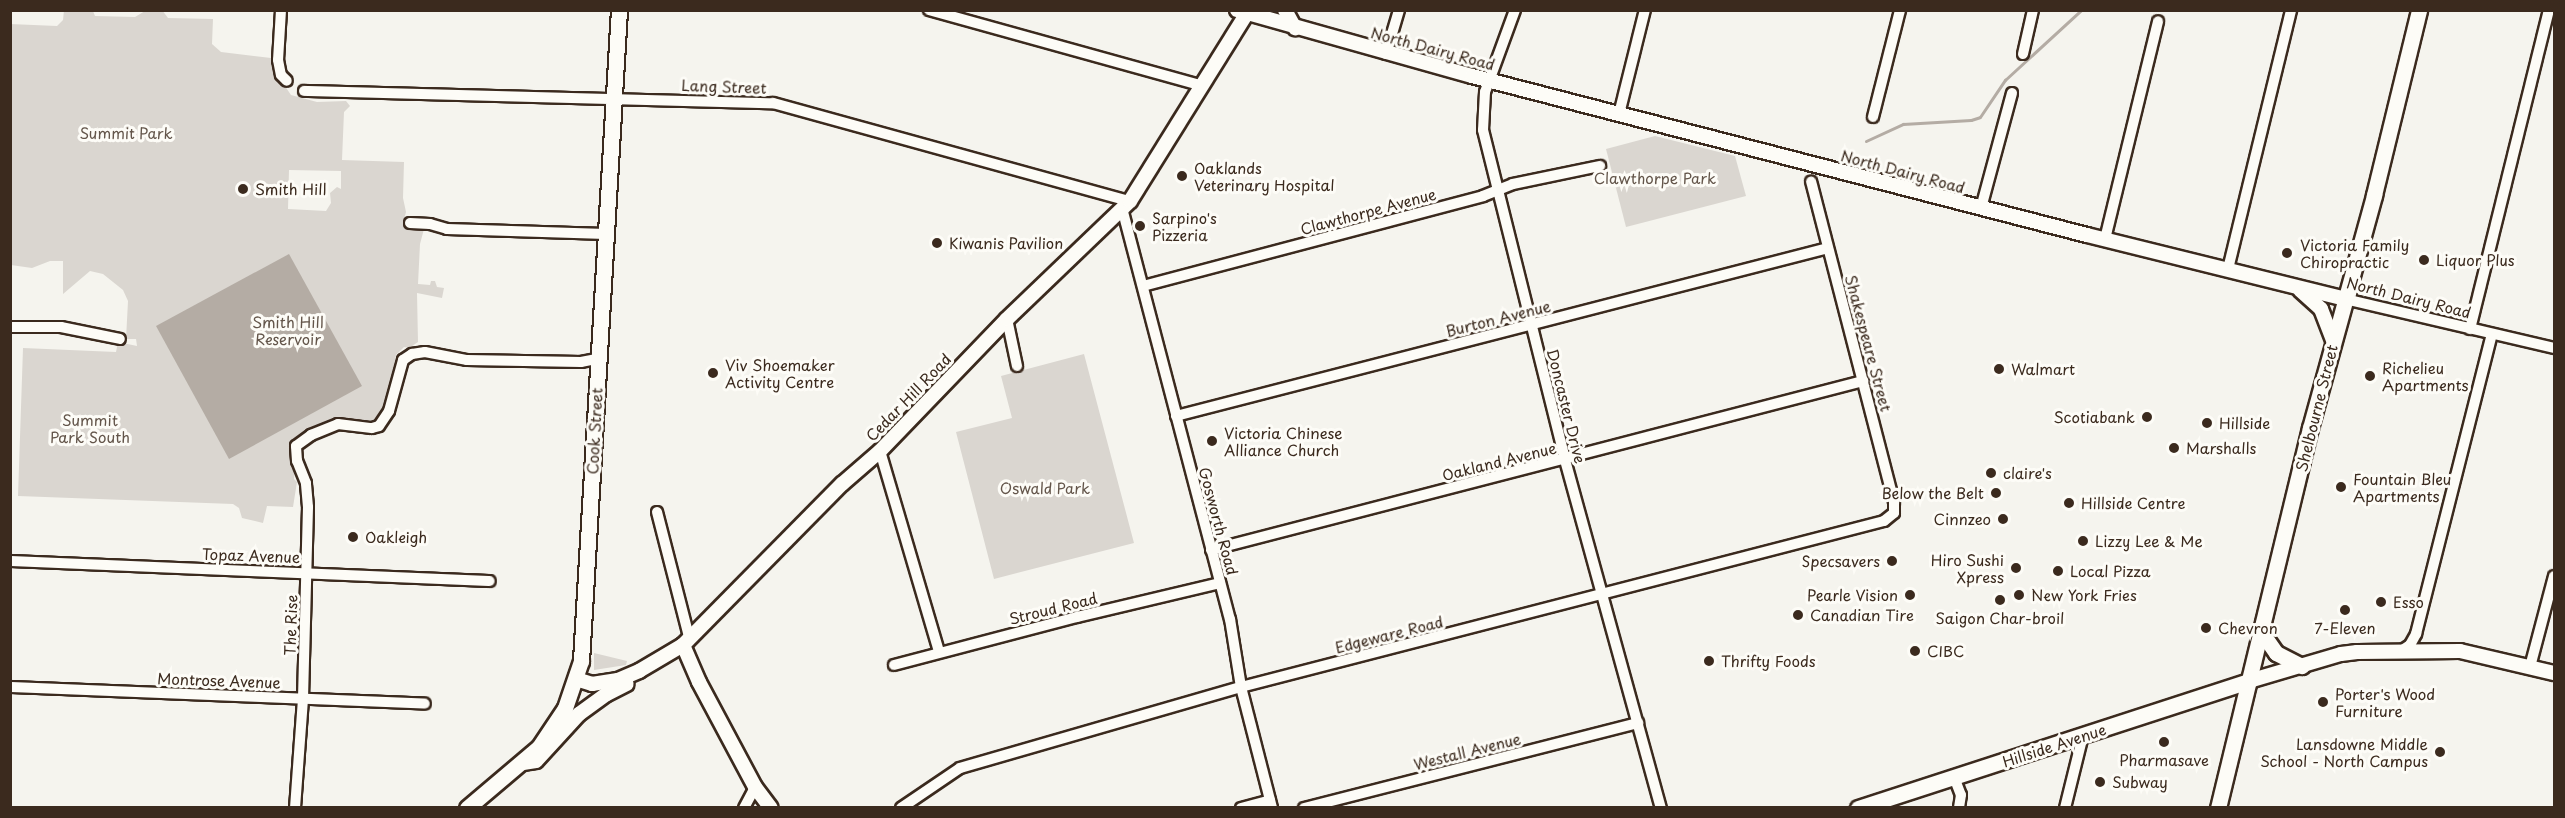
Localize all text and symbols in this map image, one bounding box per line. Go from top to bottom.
street label: North Dairy Road [1369,23,1497,73]
street label: Lang Street [681,76,767,96]
park label: Summit Park [79,124,173,142]
street label: North Dairy Road [1839,146,1967,196]
place label: Oaklands Veterinary Hospital [1194,158,1334,193]
marker: Oaklands Veterinary Hospital [1175,169,1189,183]
park label: Clawthorpe Park [1594,169,1716,187]
place label: Smith Hill [255,180,327,198]
marker: Smith Hill [236,182,250,196]
street label: Clawthorpe Avenue [1298,184,1438,238]
place label: Sarpino's Pizzeria [1152,208,1217,243]
marker: Sarpino's Pizzeria [1133,219,1147,233]
place label: Kiwanis Pavilion [949,234,1063,252]
place label: Victoria Family Chiropractic [2300,235,2409,270]
marker: Kiwanis Pavilion [930,236,944,250]
marker: Victoria Family Chiropractic [2278,244,2296,262]
place label: Liquor Plus [2436,251,2515,269]
marker: Liquor Plus [2417,253,2431,267]
street label: Shakespeare Street [1842,272,1896,414]
street label: North Dairy Road [2345,273,2473,321]
street label: Burton Avenue [1445,296,1551,340]
park label: Smith Hill Reservoir [252,312,324,347]
street label: Shelbourne Street [2291,342,2341,474]
street label: Doncaster Drive [1544,347,1590,465]
street label: Cedar Hill Road [862,350,954,444]
place label: Viv Shoemaker Activity Centre [725,355,835,390]
place label: Richelieu Apartments [2382,358,2469,393]
place label: Walmart [2011,360,2075,378]
marker: Walmart [1992,362,2006,376]
marker: Viv Shoemaker Activity Centre [706,366,720,380]
marker: Richelieu Apartments [2363,369,2377,383]
street label: Cook Street [583,388,605,474]
place label: Scotiabank [2054,408,2135,426]
park label: Summit Park South [50,410,130,445]
marker: Scotiabank [2140,410,2154,424]
place label: Hillside [2219,414,2270,432]
marker: Hillside [2200,416,2214,430]
place label: Victoria Chinese Alliance Church [1224,423,1342,458]
marker: Victoria Chinese Alliance Church [1205,434,1219,448]
street label: Oakland Avenue [1440,438,1558,484]
place label: Marshalls [2186,439,2256,457]
marker: Marshalls [2167,441,2181,455]
place label: claire's [2003,464,2052,482]
street label: Gosworth Road [1196,465,1242,577]
marker: claire's [1984,466,1998,480]
place label: Fountain Bleu Apartments [2353,469,2453,504]
park label: Oswald Park [999,479,1091,497]
marker: Fountain Bleu Apartments [2334,480,2348,494]
place label: Below the Belt [1882,484,1984,502]
marker: Below the Belt [1989,486,2003,500]
place label: Hillside Centre [2081,494,2186,512]
marker: Hillside Centre [2062,496,2076,510]
place label: Cinnzeo [1934,510,1991,528]
marker: Cinnzeo [1996,512,2010,526]
place label: Oakleigh [365,528,427,546]
marker: Oakleigh [346,530,360,544]
place label: Lizzy Lee & Me [2095,532,2203,550]
marker: Lizzy Lee & Me [2076,534,2090,548]
street label: Topaz Avenue [202,544,300,566]
place label: Hiro Sushi Xpress [1930,550,2004,585]
place label: Specsavers [1801,552,1880,570]
marker: Specsavers [1885,554,1899,568]
marker: Hiro Sushi Xpress [2009,561,2023,575]
place label: Local Pizza [2070,562,2150,580]
marker: Local Pizza [2051,564,2065,578]
place label: Pearle Vision [1806,586,1898,604]
place label: New York Fries [2031,586,2137,604]
street label: Stroud Road [1007,588,1099,628]
marker: Pearle Vision [1903,588,1917,602]
marker: New York Fries [2012,588,2026,602]
marker: Saigon Char-broil [1993,593,2007,607]
place label: Esso [2393,593,2424,611]
street label: The Rise [280,594,300,656]
marker: Esso [2374,595,2388,609]
marker: 7-Eleven [2338,603,2352,617]
place label: Canadian Tire [1810,606,1913,624]
marker: Canadian Tire [1791,608,1805,622]
place label: Saigon Char-broil [1935,609,2065,627]
street label: Edgeware Road [1333,612,1445,656]
place label: Chevron [2218,619,2278,637]
place label: 7-Eleven [2314,619,2376,637]
marker: Chevron [2199,621,2213,635]
place label: CIBC [1927,642,1964,660]
marker: CIBC [1908,644,1922,658]
place label: Thrifty Foods [1721,652,1816,670]
marker: Thrifty Foods [1702,654,1716,668]
street label: Montrose Avenue [157,669,281,691]
place label: Porter's Wood Furniture [2335,684,2435,719]
marker: Porter's Wood Furniture [2316,695,2330,709]
street label: Hillside Avenue [2000,720,2108,770]
street label: Westall Avenue [1412,729,1522,773]
place label: Lansdowne Middle School - North Campus [2258,734,2428,769]
marker: Pharmasave [2157,735,2171,749]
marker: Lansdowne Middle School - North Campus [2433,745,2447,759]
place label: Pharmasave [2119,751,2209,769]
place label: Subway [2112,773,2168,791]
marker: Subway [2093,775,2107,789]

